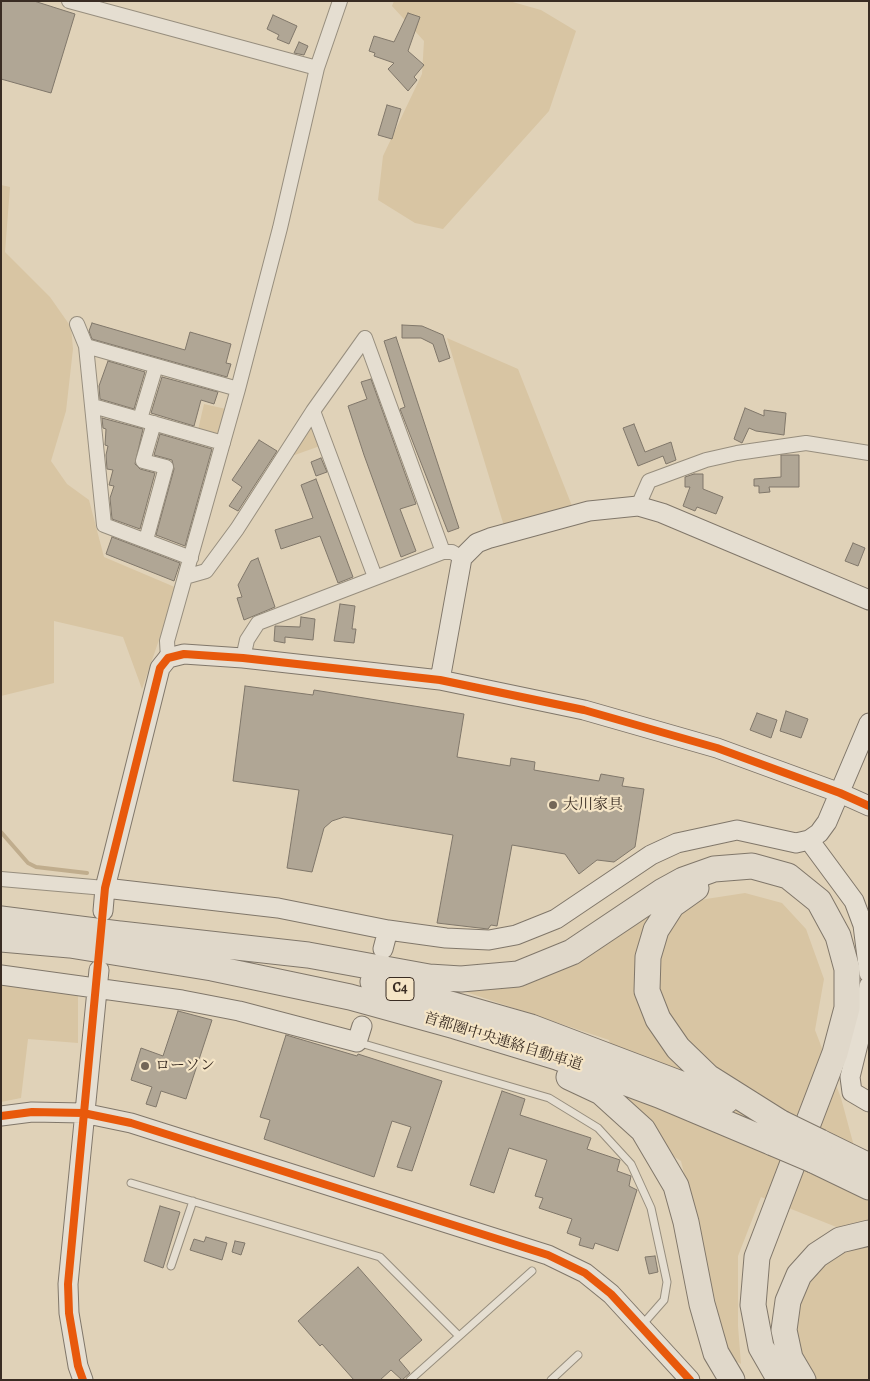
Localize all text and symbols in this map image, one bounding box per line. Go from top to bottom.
place label: 大川家具 [563,796,623,814]
marker: 大川家具 [547,799,559,811]
road number: C4 [386,978,414,1001]
street label: 首都圏中央連絡自動車道 [421,1009,585,1075]
place label: ローソン [155,1057,215,1075]
marker: ローソン [139,1060,151,1072]

